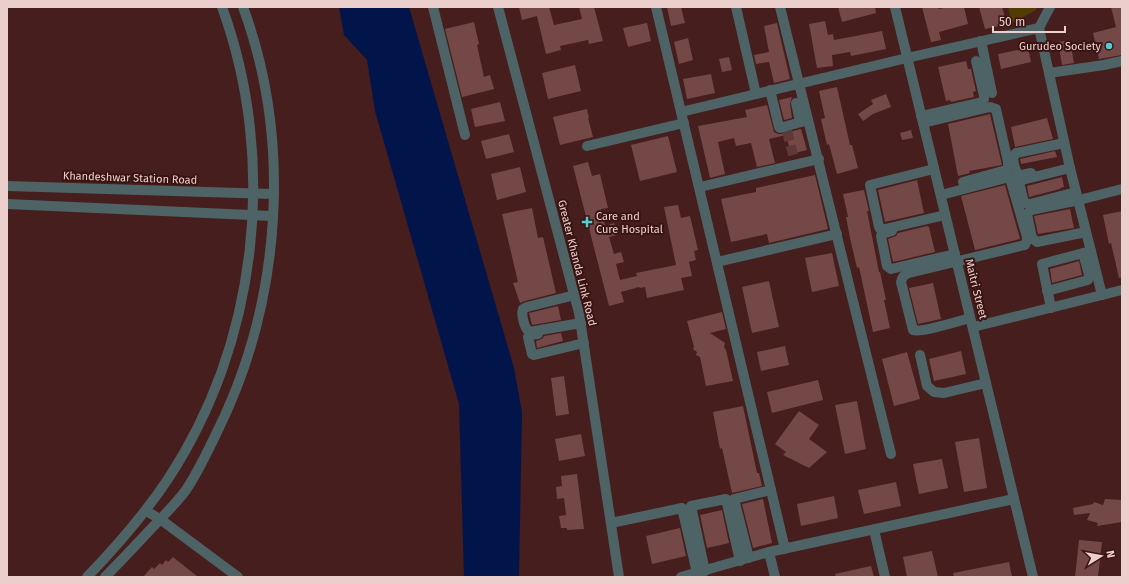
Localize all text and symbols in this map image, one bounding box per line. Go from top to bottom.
scale bar [993,8,1065,34]
text: 50 m [999,15,1025,29]
place label: Gurudeo Society [1019,40,1102,53]
marker: Gurudeo Society [1104,41,1114,51]
street label: Khandeshwar Station Road [63,169,197,187]
street label: Greater Khanda Link Road [555,199,599,327]
place label: Care and Cure Hospital [596,210,663,236]
marker: Care and Cure Hospital [581,216,593,228]
street label: Maitri Street [962,257,990,321]
north arrow [1081,536,1121,576]
text: N [1103,549,1117,559]

